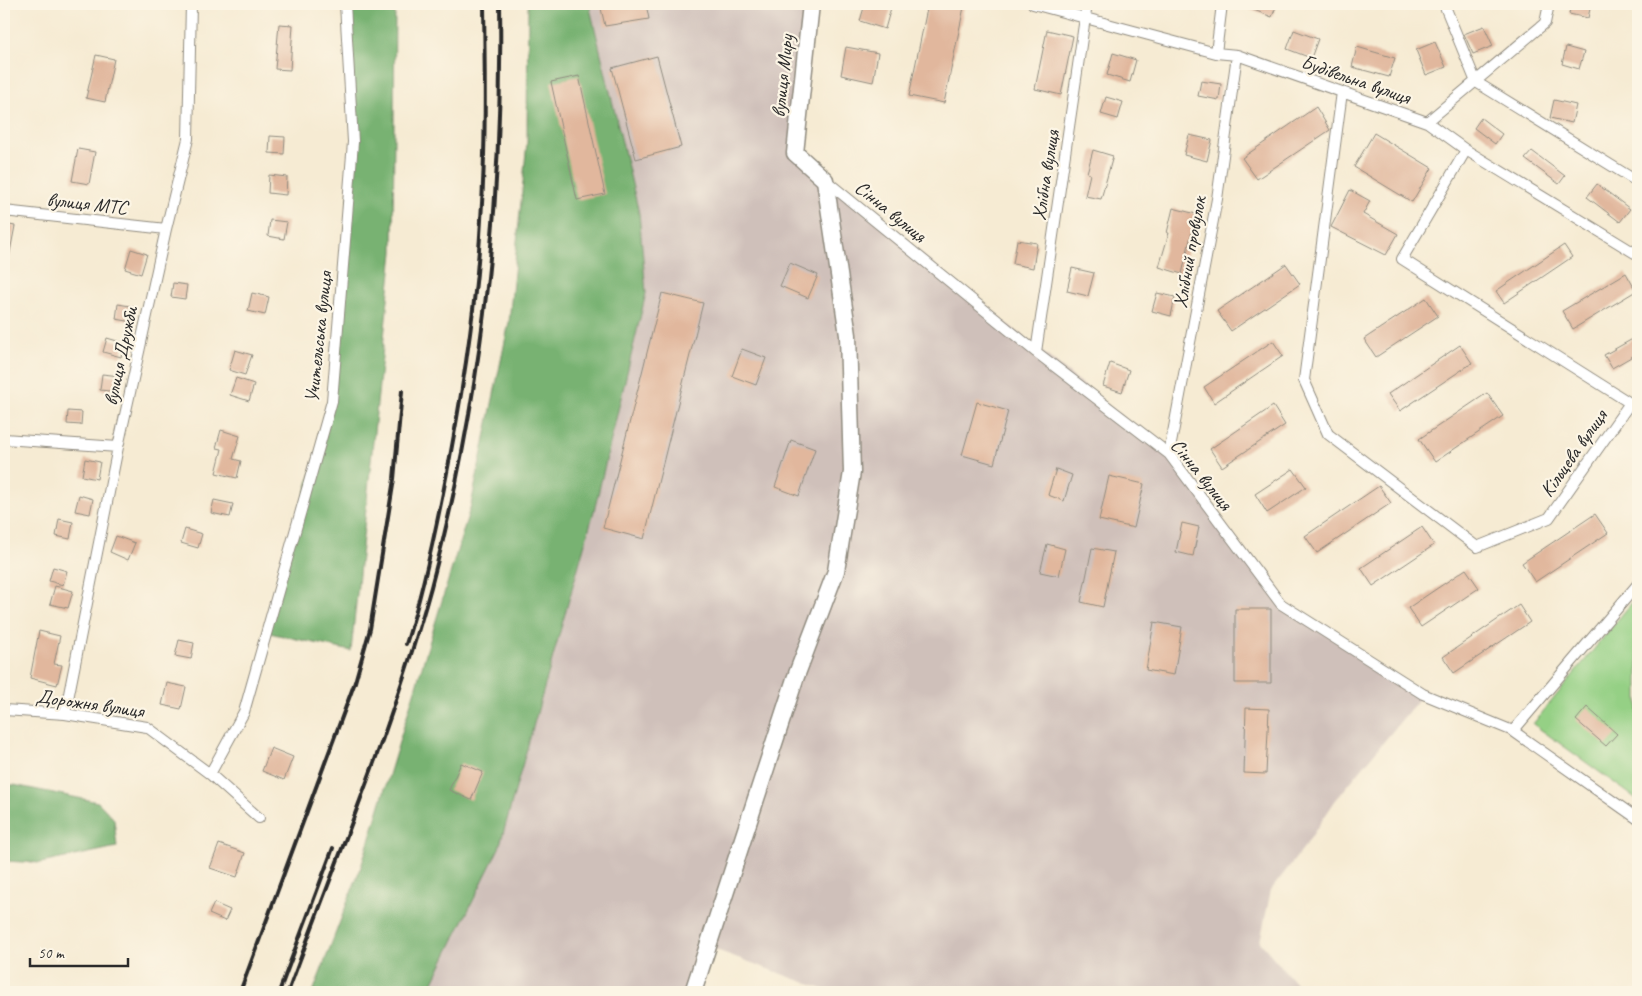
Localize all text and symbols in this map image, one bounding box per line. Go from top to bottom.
street label: вулиця Миру [766,32,799,119]
street label: Будівельна вулиця [1298,49,1415,110]
street label: Хлібна вулиця [1026,127,1065,222]
street label: Сінна вулиця [850,175,932,248]
street label: вулиця МТС [46,187,131,220]
street label: Хлібний провулок [1167,193,1212,310]
street label: Учительська вулиця [299,268,338,404]
street label: вулиця Дружби [98,303,143,408]
street label: Кільцева вулиця [1534,403,1614,502]
street label: Сінна вулиця [1165,433,1239,516]
street label: Дорожня вулиця [34,684,148,724]
scale bar [30,936,128,968]
text: 50 m [38,944,65,963]

